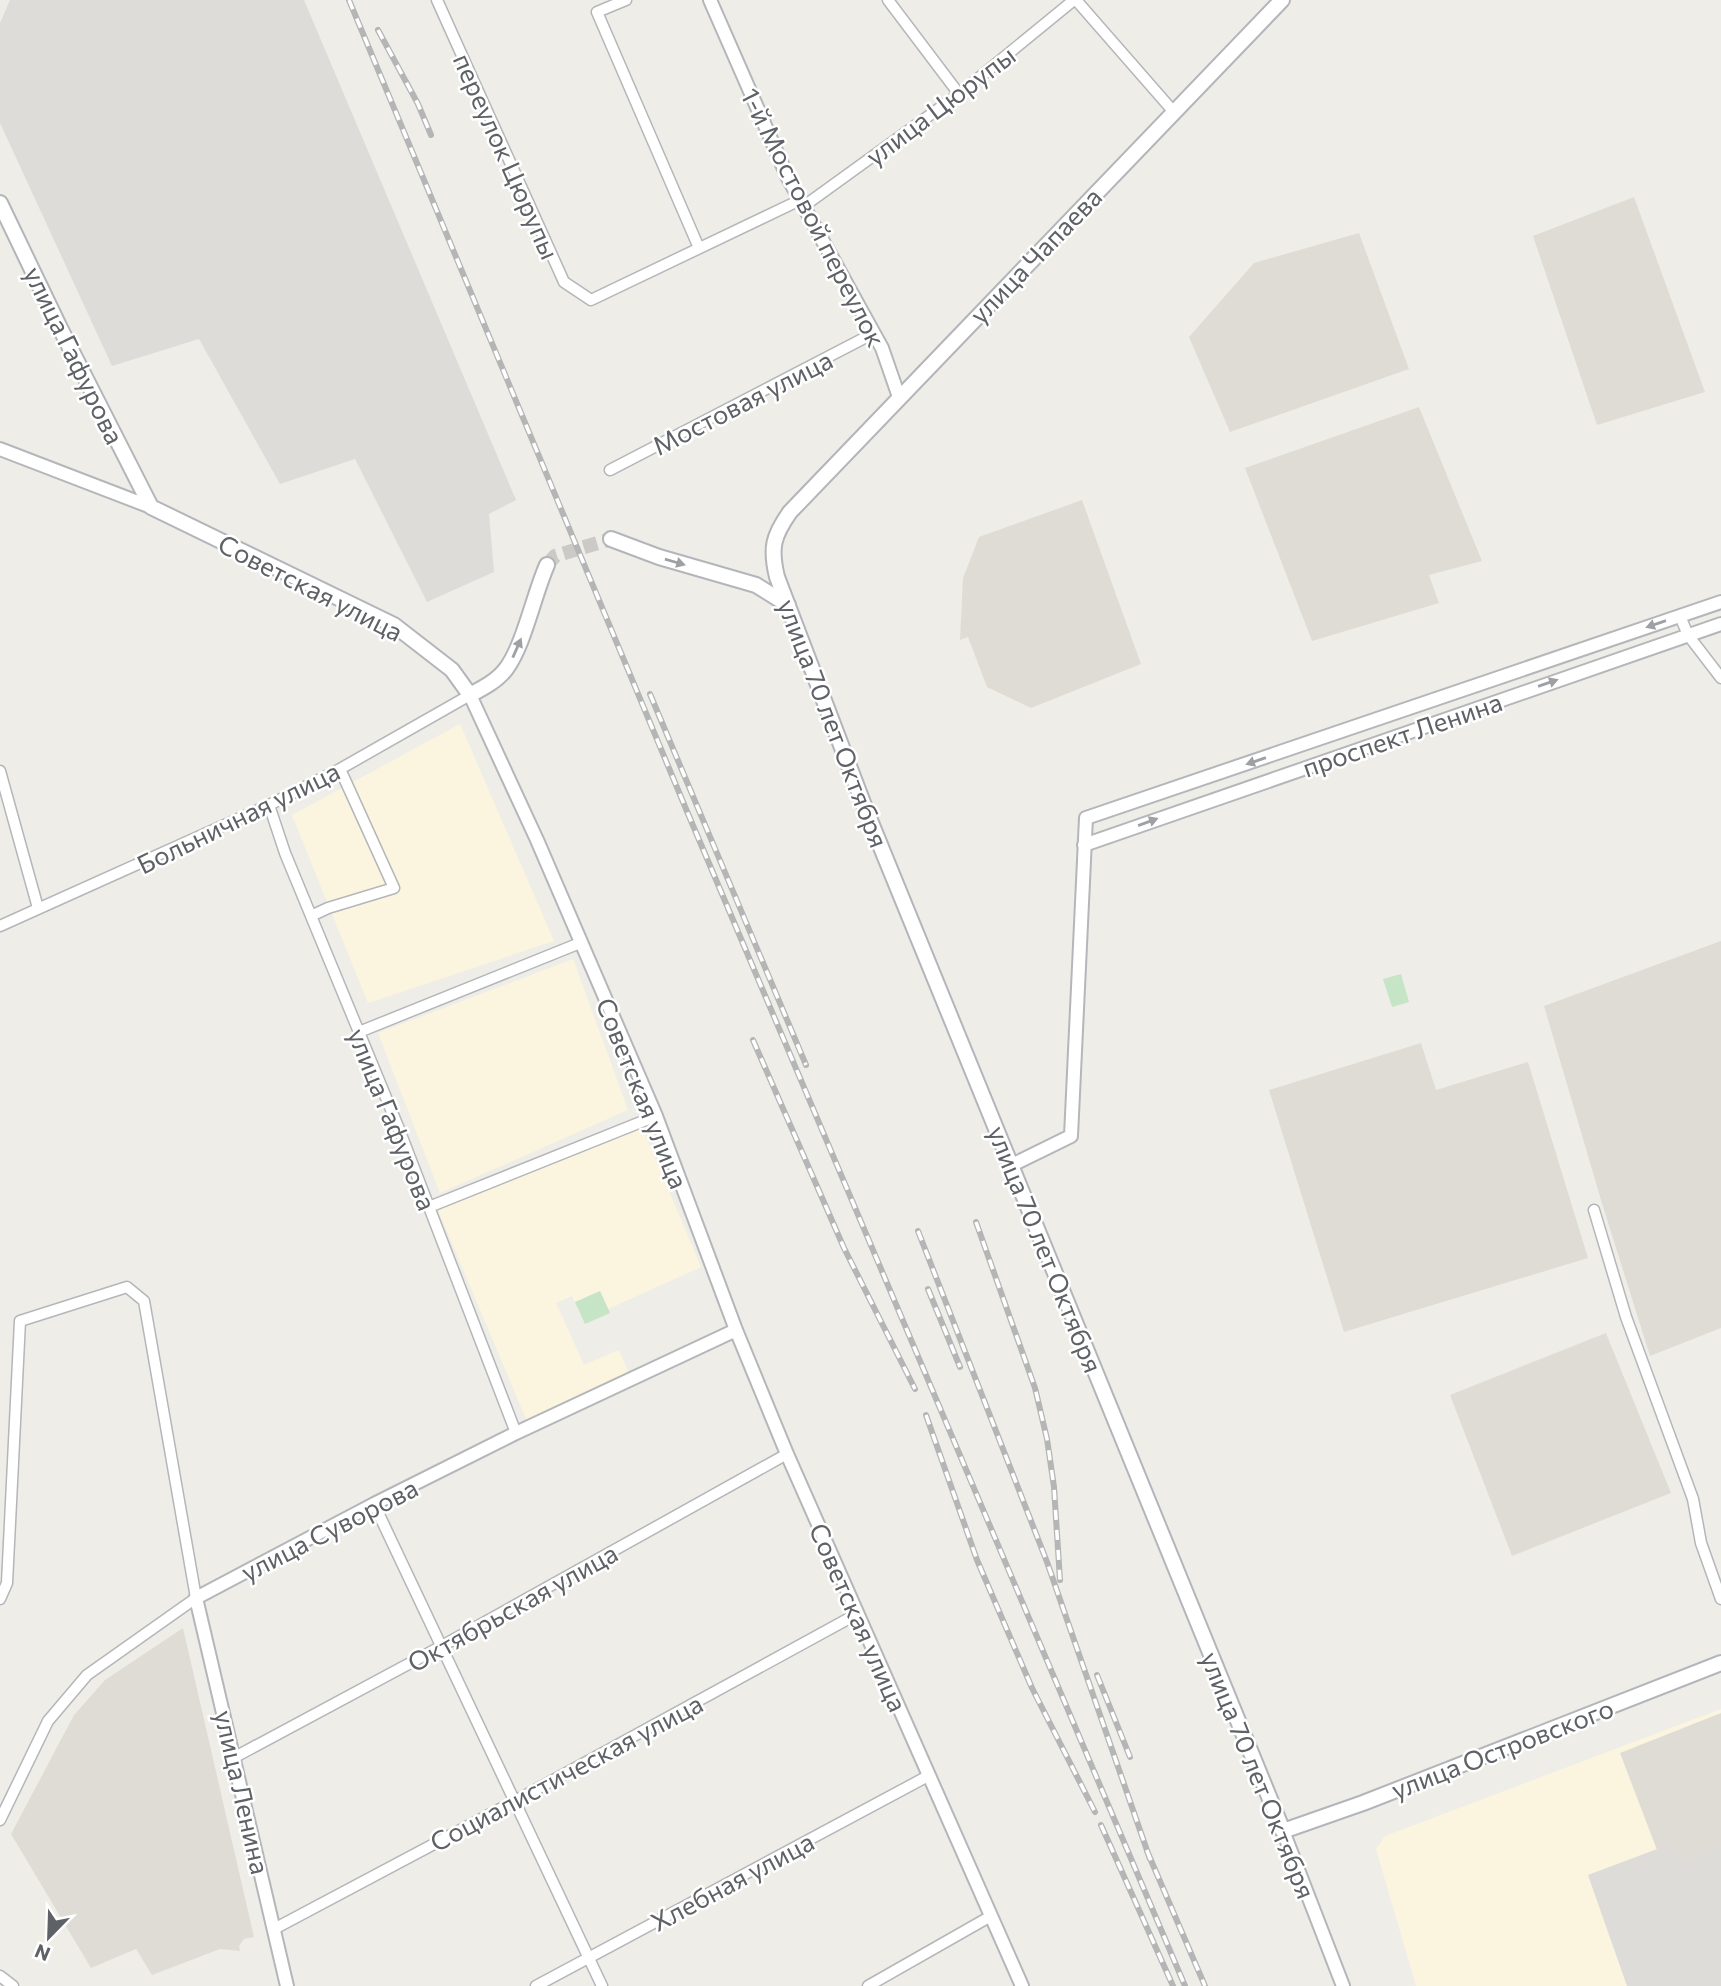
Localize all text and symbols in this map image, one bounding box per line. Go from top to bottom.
street label: улица Цюрупы [859,39,1021,171]
street label: переулок Цюрупы [448,48,566,264]
street label: 1-й Мостовой переулок [735,82,893,352]
street label: улица Чапаева [963,181,1107,329]
street label: улица Гафурова [19,261,131,449]
street label: Мостовая улица [647,343,837,461]
street label: Советская улица [214,527,408,647]
one-way arrow [665,557,687,568]
street label: улица 70 лет Октября [772,595,896,851]
one-way arrow [1646,619,1667,630]
one-way arrow [511,638,523,658]
one-way arrow [1538,677,1559,688]
street label: проспект Ленина [1298,685,1506,783]
street label: Больничная улица [132,754,344,880]
one-way arrow [1245,756,1266,767]
one-way arrow [1137,816,1158,827]
street label: Советская улица [591,993,695,1193]
street label: улица Гафурова [342,1023,444,1215]
street label: улица 70 лет Октября [982,1121,1110,1377]
street label: улица Суворова [235,1471,423,1587]
street label: Советская улица [804,1518,914,1716]
street label: Октябрьская улица [402,1536,622,1678]
street label: улица 70 лет Октября [1195,1647,1323,1903]
street label: Социалистическая улица [424,1687,708,1857]
street label: улица Островского [1387,1691,1617,1805]
street label: улица Ленина [209,1707,277,1877]
street label: Хлебная улица [645,1825,819,1937]
north arrow [14,1902,84,1972]
text: N [31,1940,53,1966]

